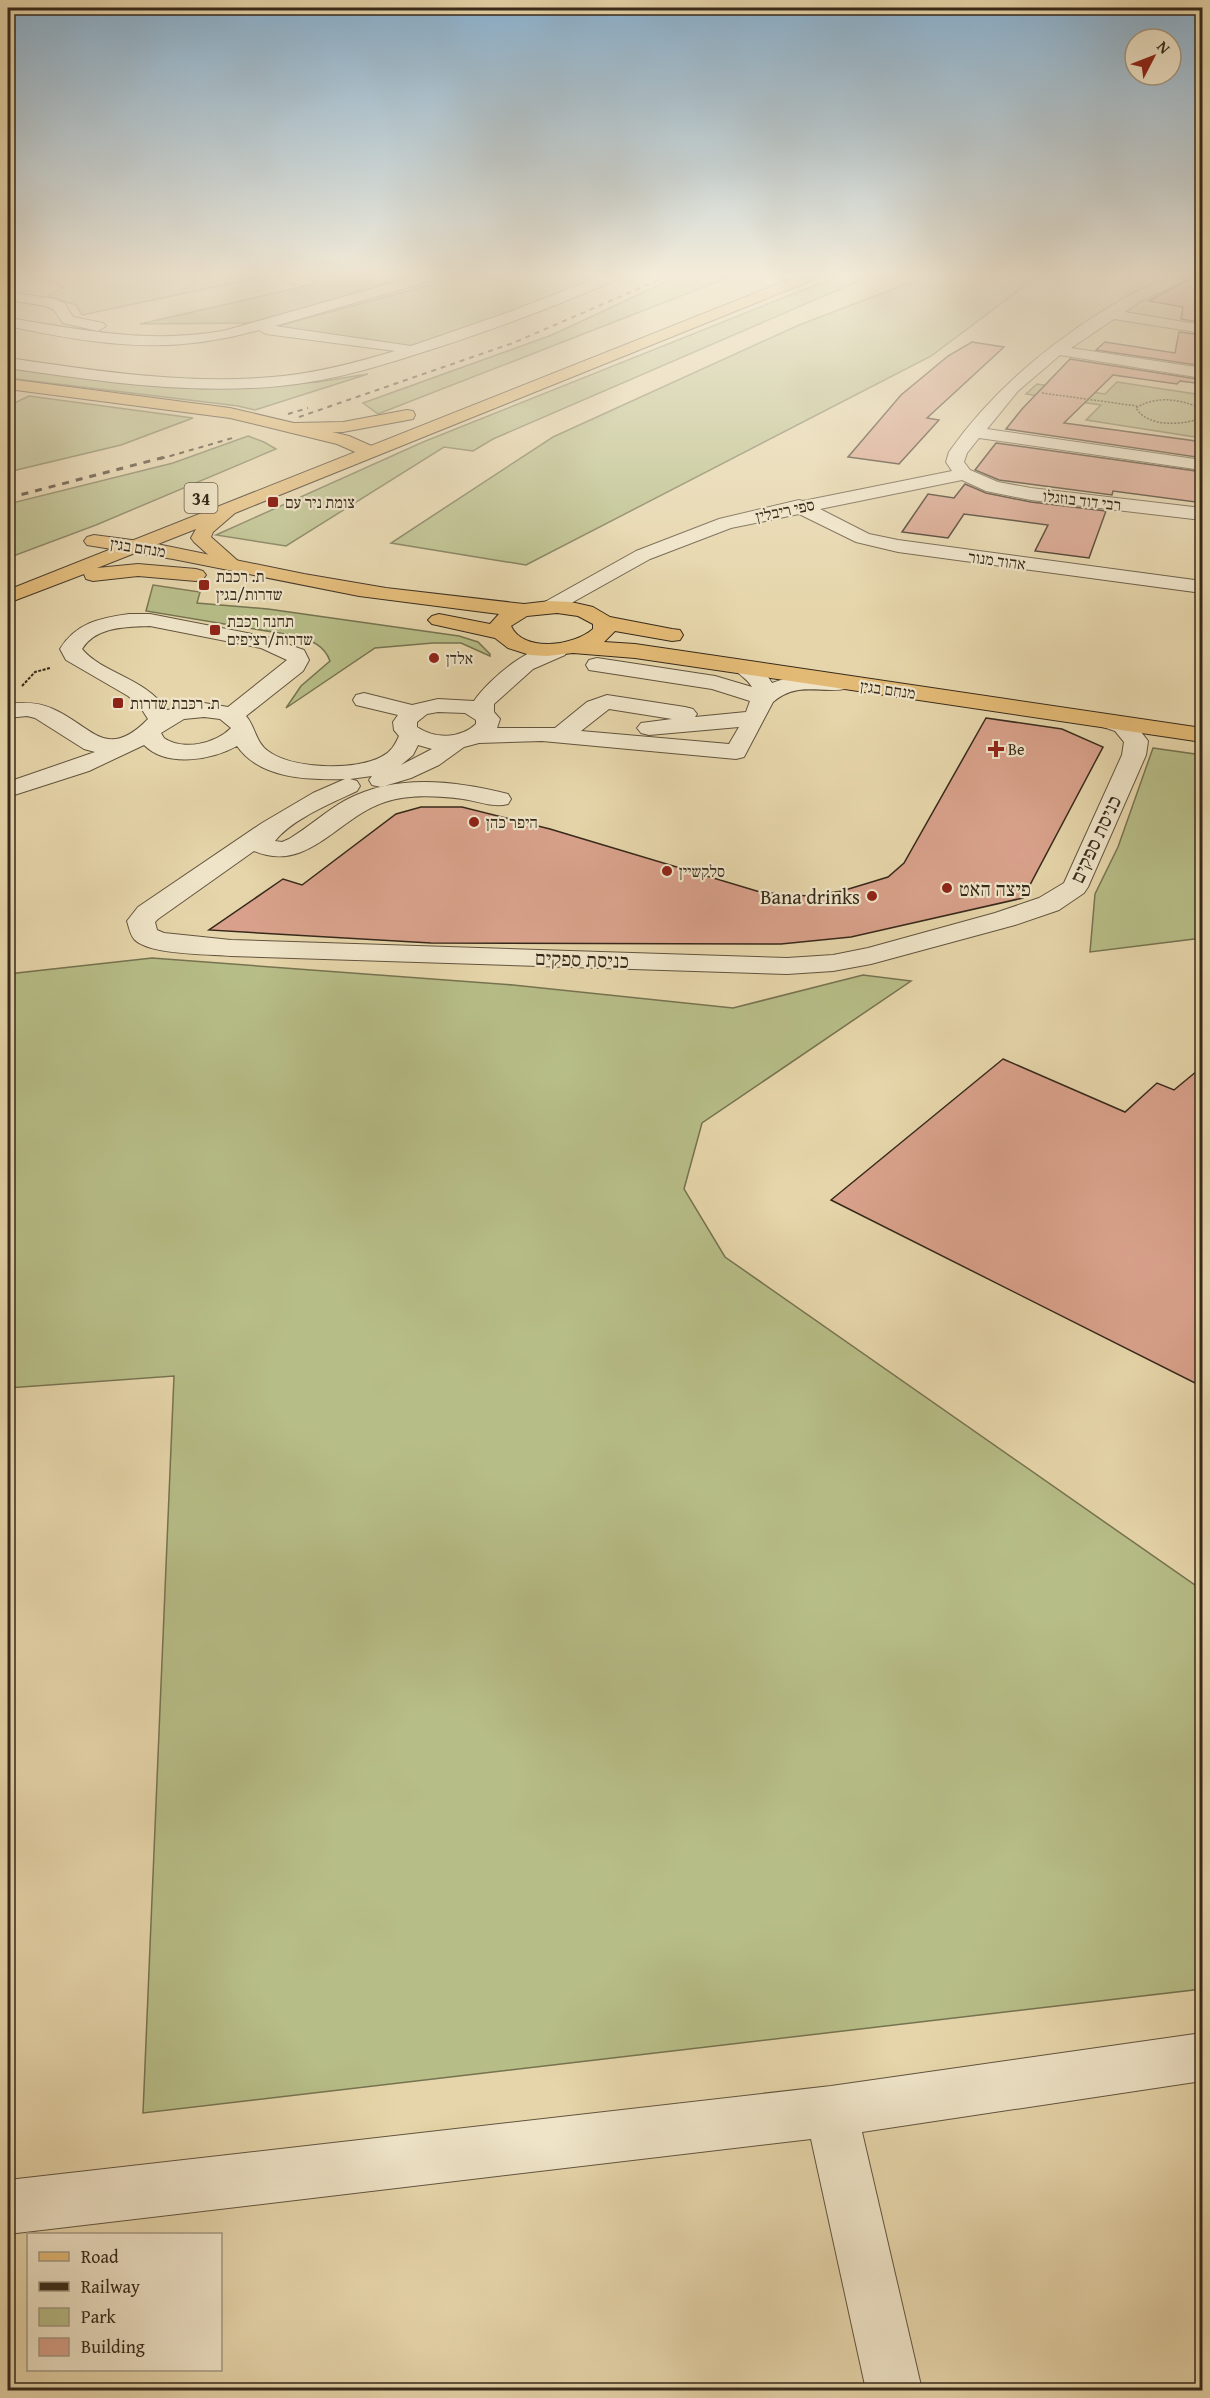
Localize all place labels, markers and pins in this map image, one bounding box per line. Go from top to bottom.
place label: צומת ניר עם [285,490,355,514]
marker: צומת ניר עם [266,495,280,509]
place label: ת. רכבת שדרות/בגין [216,564,283,606]
marker: ת. רכבת שדרות/בגין [197,578,211,592]
place label: תחנה רכבת שדרות/רציפים [227,609,313,651]
marker: תחנה רכבת שדרות/רציפים [208,623,222,637]
place label: אלדן [446,646,473,670]
marker: אלדן [427,651,441,665]
place label: ת. רכבת שדרות [130,691,220,715]
marker: ת. רכבת שדרות [111,696,125,710]
place label: Be [1008,737,1025,761]
marker: Be [989,742,1003,756]
place label: היפר כהן [486,810,538,834]
marker: היפר כהן [467,815,481,829]
place label: סלקשיין [679,859,725,883]
marker: סלקשיין [660,864,674,878]
place label: פיצה האט [959,874,1031,903]
marker: פיצה האט [940,881,954,895]
place label: Bana drinks [760,882,860,911]
marker: Bana drinks [865,889,879,903]

